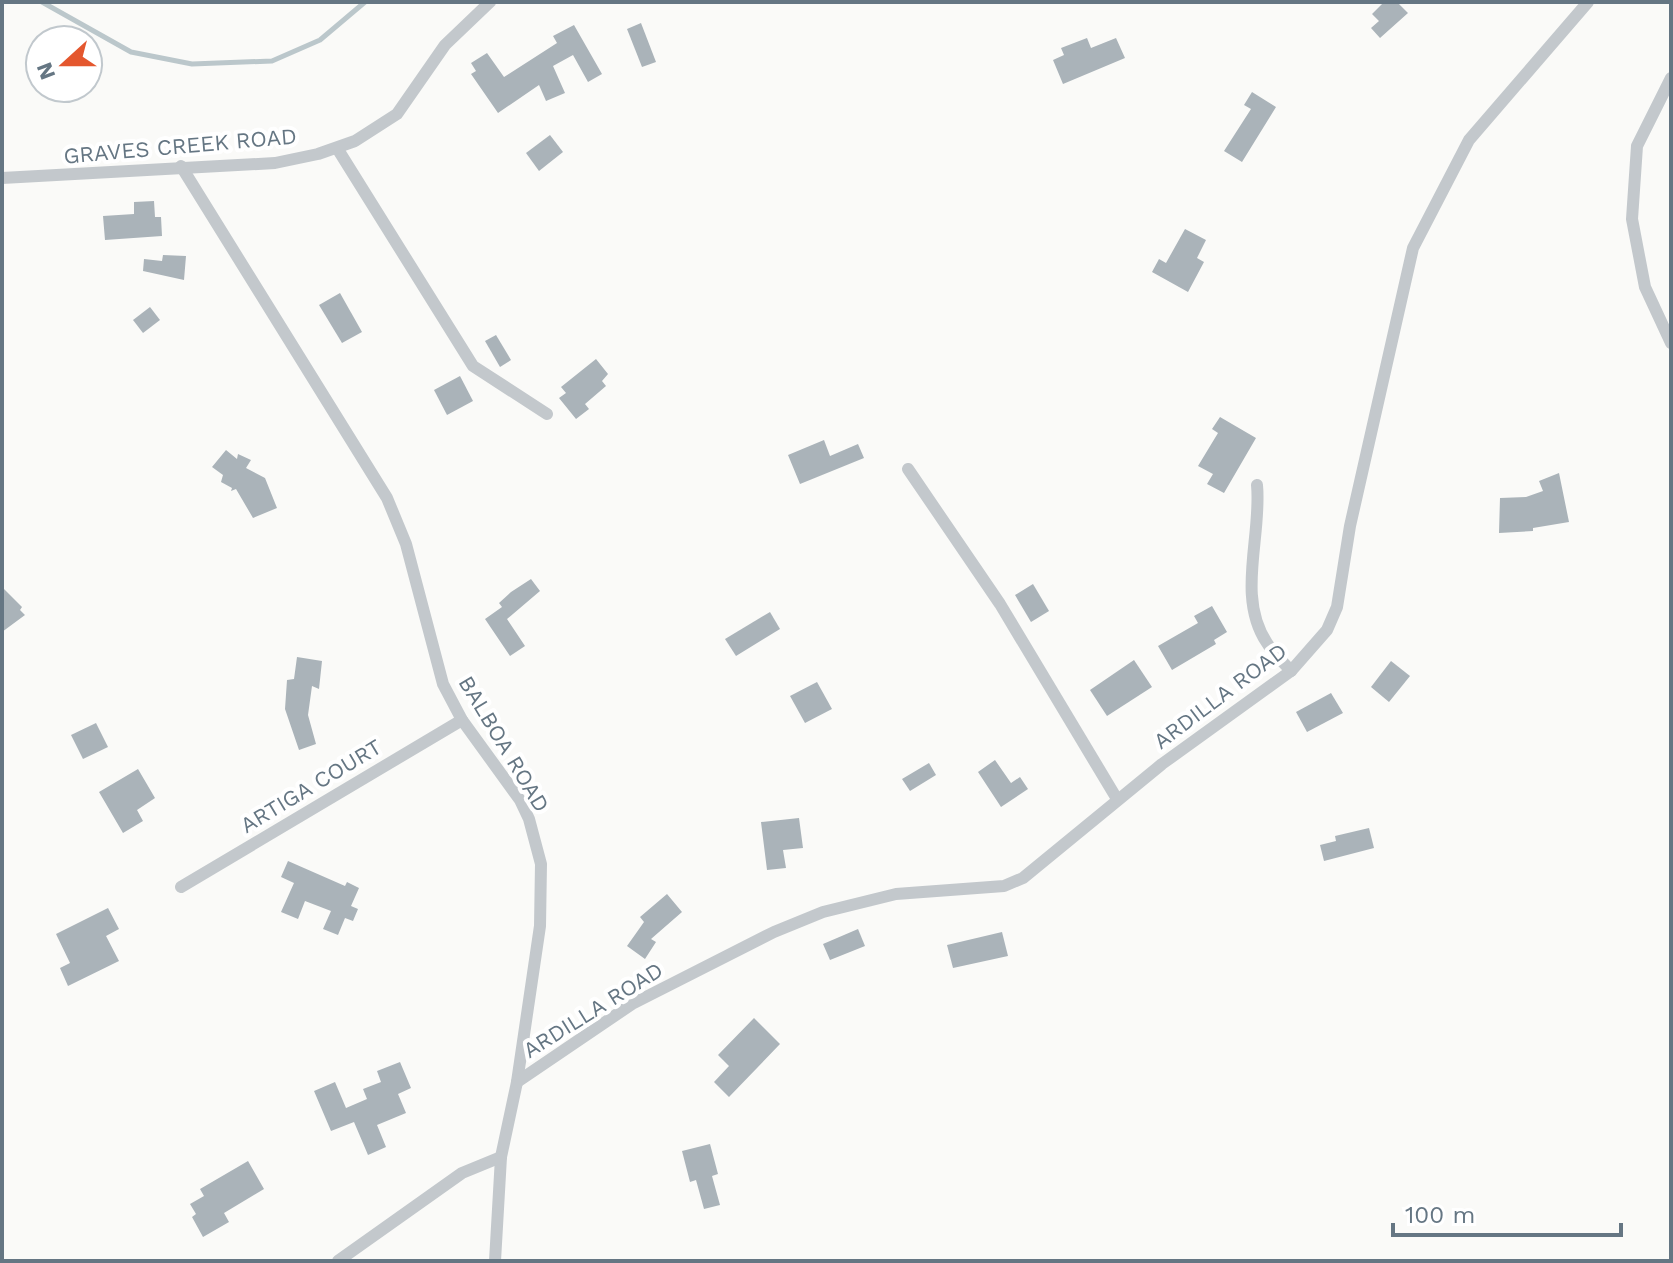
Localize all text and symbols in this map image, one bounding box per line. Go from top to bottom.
north arrow [24,24,104,104]
text: N [31,59,60,83]
street label: GRAVES CREEK ROAD [62,123,298,169]
street label: ARDILLA ROAD [1149,638,1291,754]
street label: BALBOA ROAD [454,671,554,817]
street label: ARTIGA COURT [236,734,386,838]
street label: ARDILLA ROAD [519,957,667,1063]
scale bar [1393,1187,1621,1237]
text: 100 m [1405,1201,1475,1229]

